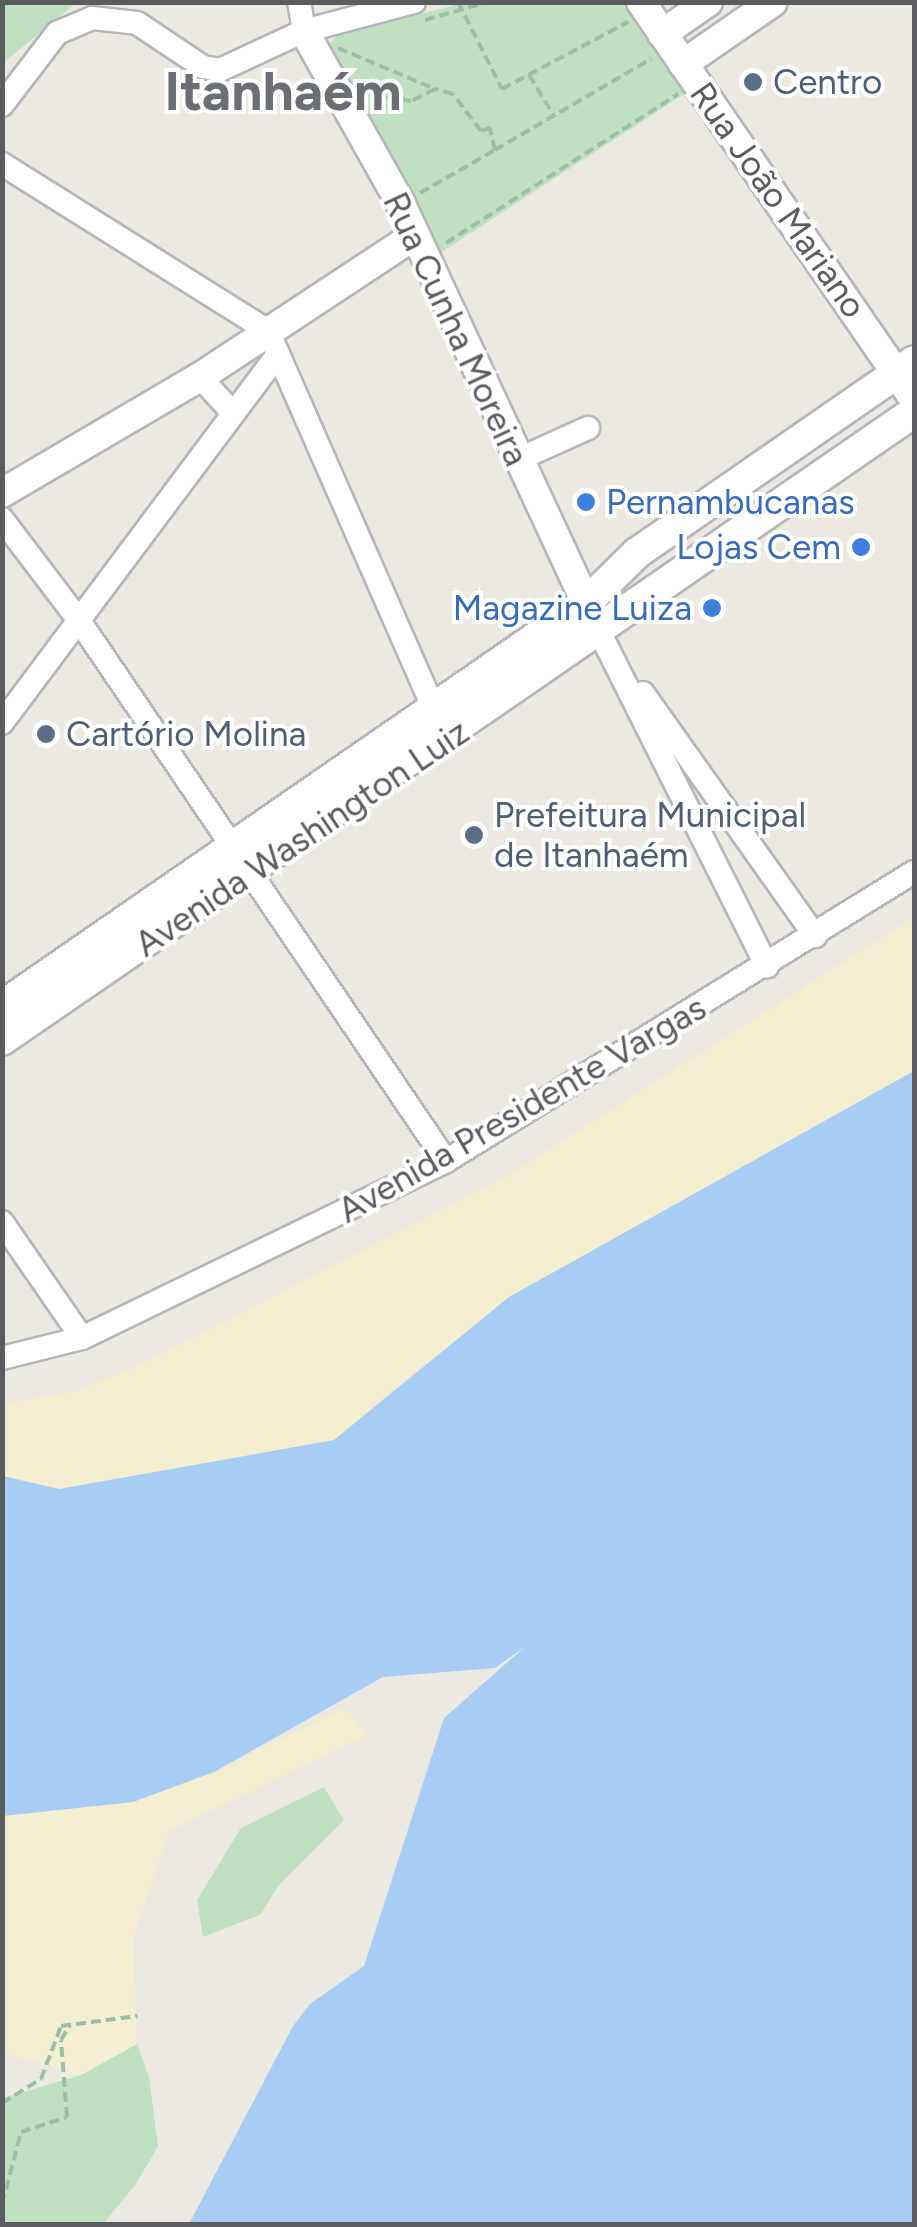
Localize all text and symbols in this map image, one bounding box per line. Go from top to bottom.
district label: Itanhaém [164,59,402,125]
place label: Centro [773,61,882,103]
marker: Centro [742,71,764,93]
street label: Rua João Mariano [681,74,875,326]
street label: Rua Cunha Moreira [374,186,538,472]
place label: Pernambucanas [606,481,855,523]
marker: Pernambucanas [575,491,597,513]
place label: Lojas Cem [676,526,841,568]
marker: Lojas Cem [850,536,872,558]
place label: Magazine Luiza [453,587,692,629]
marker: Magazine Luiza [701,597,723,619]
street label: Avenida Washington Luiz [127,711,477,965]
place label: Cartório Molina [66,713,306,755]
marker: Cartório Molina [35,723,57,745]
place label: Prefeitura Municipal de Itanhaém [494,794,806,876]
marker: Prefeitura Municipal de Itanhaém [463,824,485,846]
street label: Avenida Presidente Vargas [331,986,713,1232]

